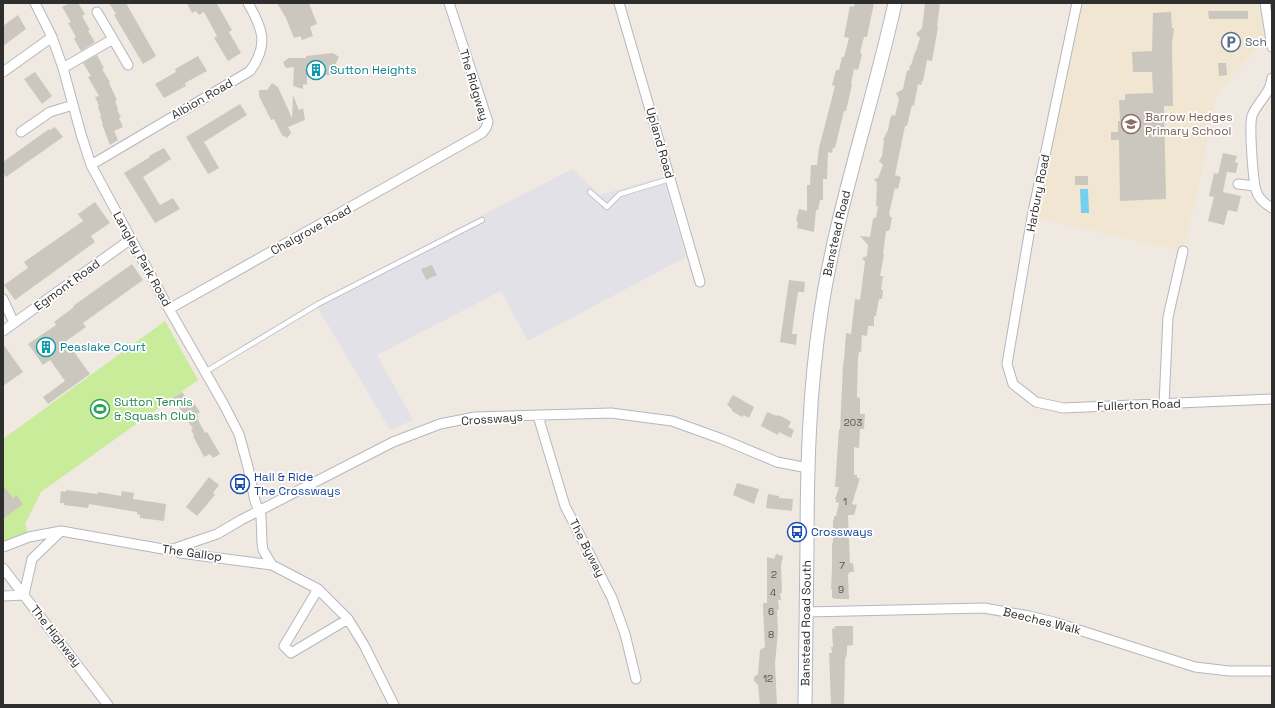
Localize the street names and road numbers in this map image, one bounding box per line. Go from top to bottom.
street label: The Ridgway [456,47,492,123]
street label: Albion Road [168,75,236,123]
street label: Upland Road [642,106,678,180]
street label: Harbury Road [1023,153,1053,233]
street label: Banstead Road [819,188,854,278]
street label: Chalgrove Road [268,201,354,259]
street label: Langley Park Road [109,209,175,309]
street label: Egmont Road [31,256,103,314]
street label: Fullerton Road [1097,396,1181,414]
street label: Crossways [461,409,523,429]
street label: The Byway [565,516,609,580]
street label: The Gallop [161,541,223,565]
street label: Banstead Road South [797,560,815,686]
street label: The Highway [27,602,85,670]
street label: Beeches Walk [1001,604,1083,639]

